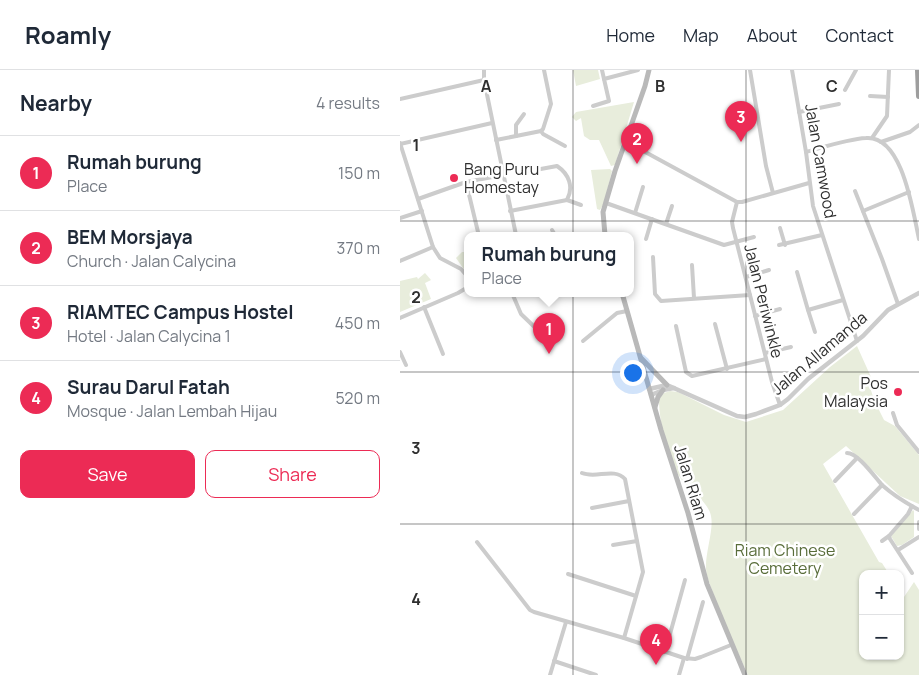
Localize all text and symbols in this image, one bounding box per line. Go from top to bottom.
text: Roamly [25,18,111,51]
text: Home [606,23,655,47]
text: Map [683,23,719,47]
text: About [747,23,797,47]
text: Contact [825,23,894,47]
text: A [481,75,492,97]
text: B [655,75,665,97]
text: C [826,75,838,97]
text: Nearby [20,89,92,117]
text: 4 results [316,92,380,114]
pin: 3 [725,101,757,142]
street label: Jalan Camwood [800,102,842,220]
pin: 2 [621,123,653,164]
text: 1 [412,134,420,156]
text: Rumah burung [67,149,202,175]
place label: Bang Puru Homestay [464,158,539,198]
text: 1 [32,162,40,184]
text: 150 m [338,162,380,184]
marker: Bang Puru Homestay [448,172,460,184]
text: Place [67,175,107,197]
text: BEM Morsjaya [67,224,193,250]
popup [464,232,634,297]
text: 2 [31,237,41,259]
text: 370 m [337,237,380,259]
text: Rumah burung [482,241,616,267]
street label: Jalan Periwinkle [739,242,789,360]
text: Church · Jalan Calycina [67,250,236,272]
text: Place [482,267,522,289]
text: 2 [411,286,421,308]
text: RIAMTEC Campus Hostel [67,299,294,325]
street label: Jalan Allamanda [767,307,871,399]
text: 3 [31,312,41,334]
text: 450 m [335,312,380,334]
pin: 1 [533,313,565,354]
text: Hotel · Jalan Calycina 1 [67,325,231,347]
your location [620,360,646,386]
place label: Pos Malaysia [824,372,888,412]
text: Surau Darul Fatah [67,374,230,400]
marker: Pos Malaysia [892,386,904,398]
text: 4 [31,387,41,409]
text: 520 m [336,387,380,409]
text: Mosque · Jalan Lembah Hijau [67,400,277,422]
text: 3 [411,437,421,459]
street label: Jalan Riam [669,442,713,522]
button: Save [20,450,195,498]
button: Share [205,450,380,498]
park label: Riam Chinese Cemetery [735,539,835,579]
map controls [859,570,904,660]
button: + [859,570,904,615]
text: 4 [411,588,421,610]
button: − [859,615,904,660]
pin: 4 [640,624,672,665]

